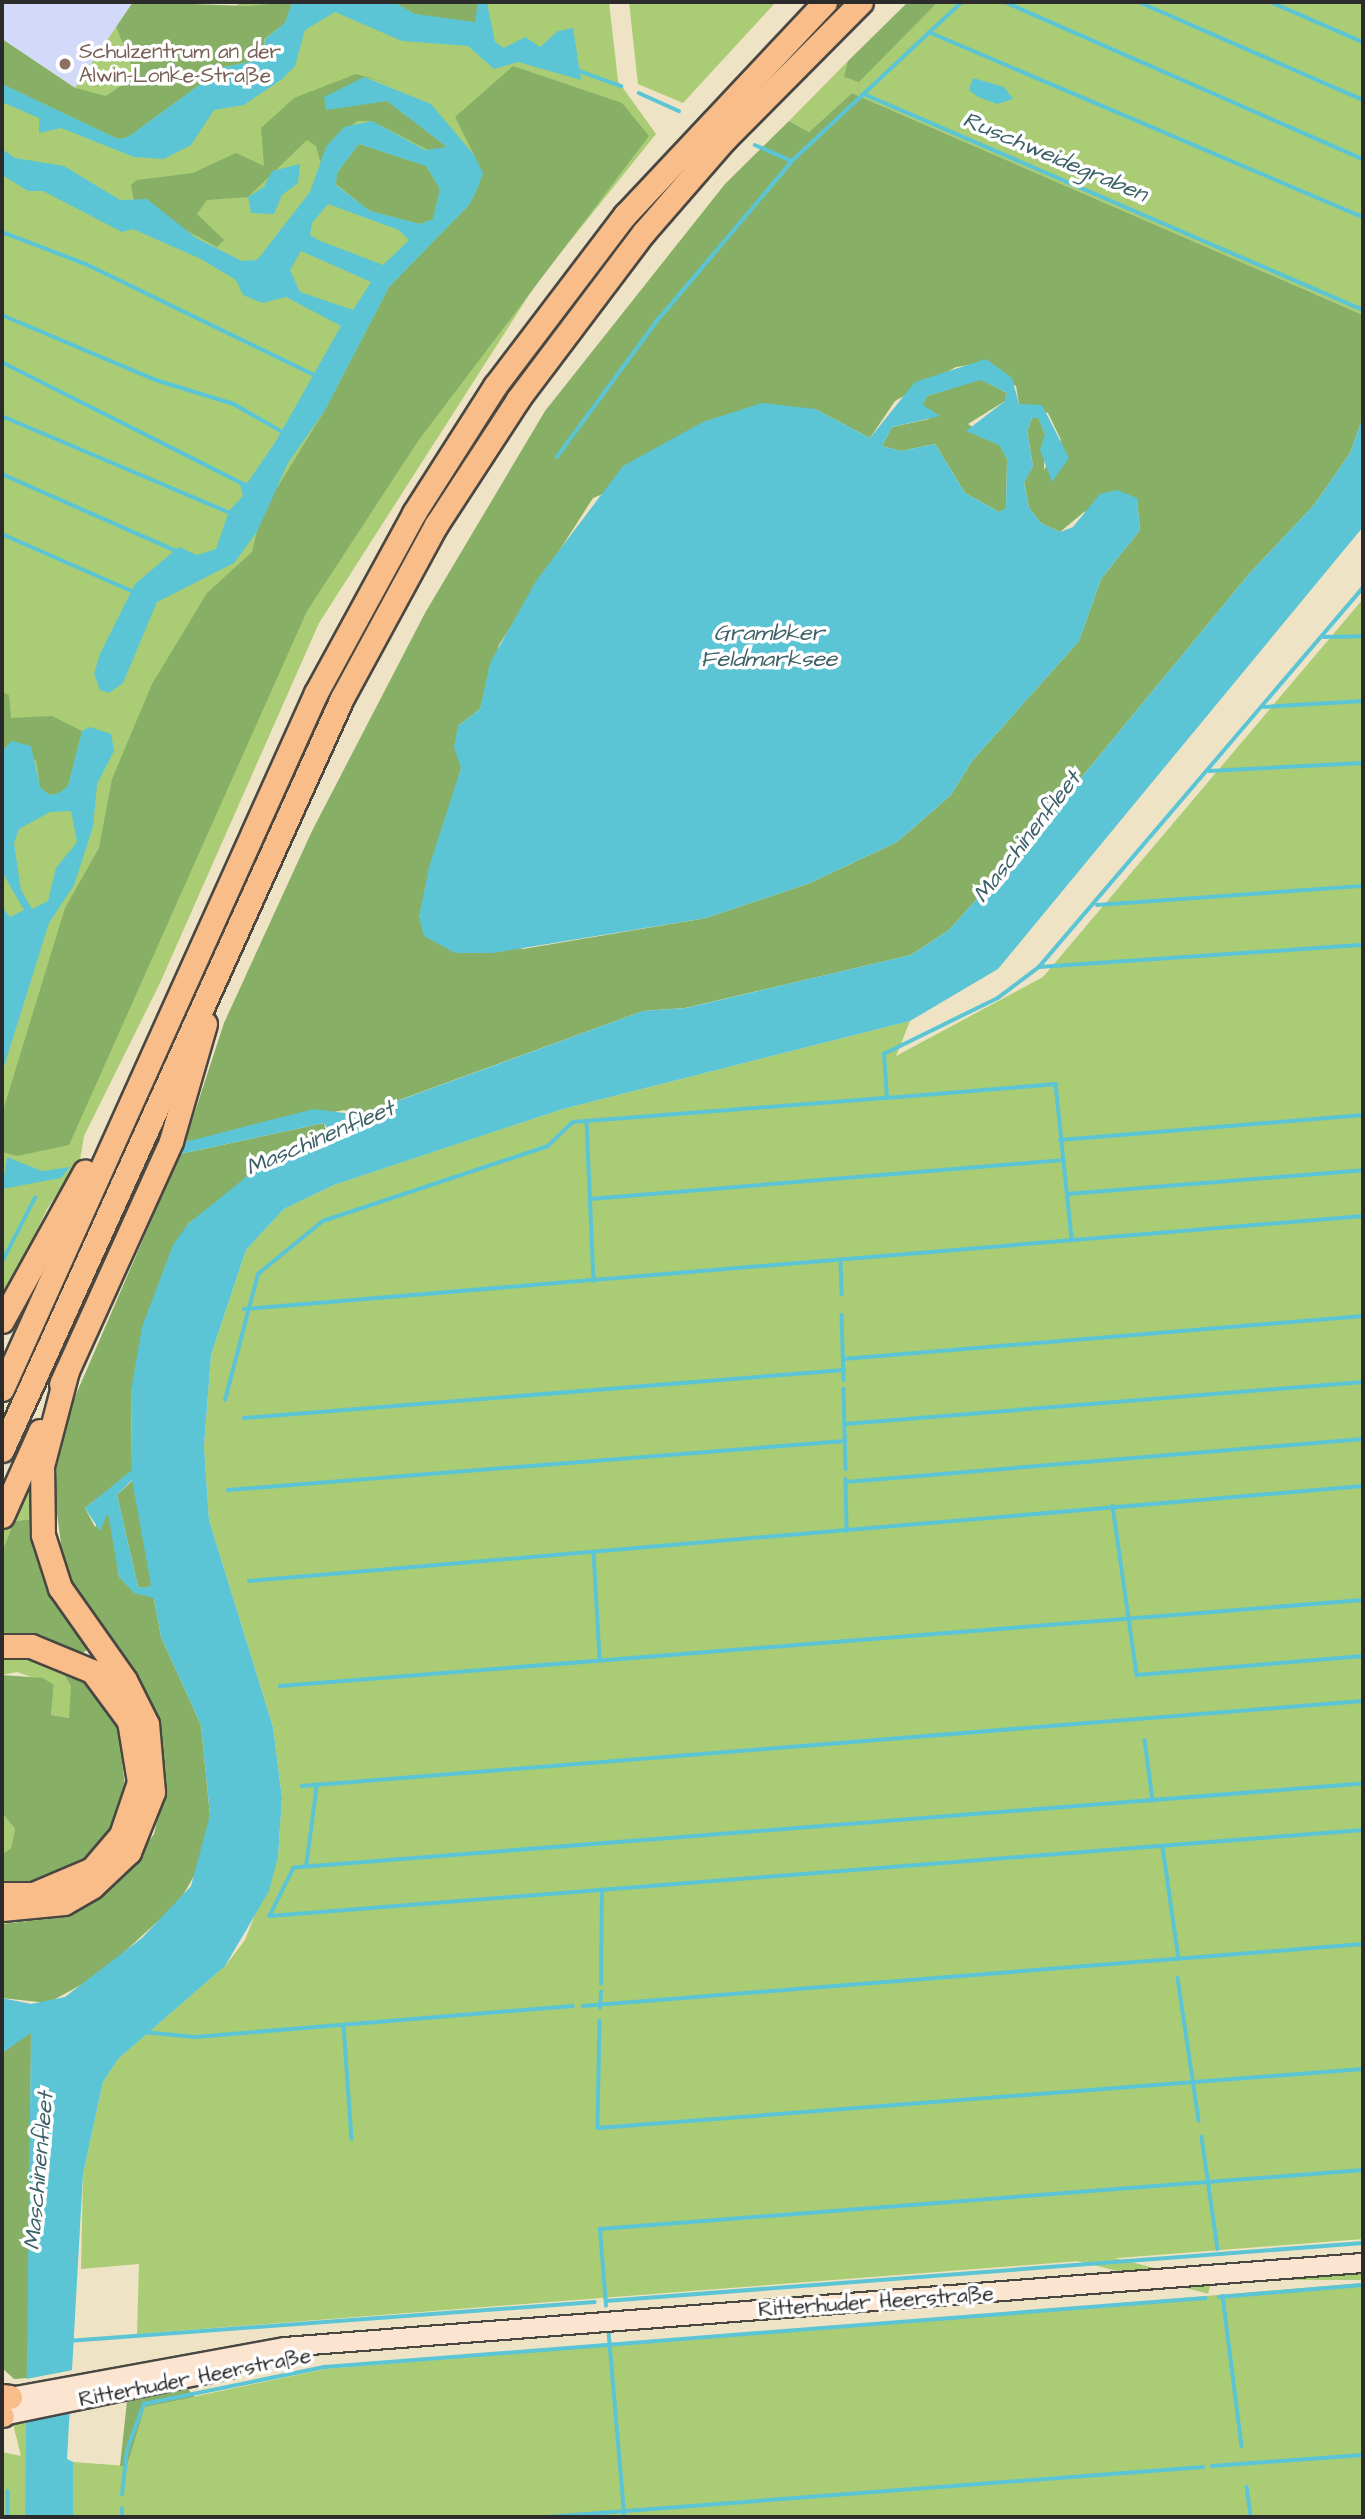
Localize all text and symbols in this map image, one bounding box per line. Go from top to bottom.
place label: Schulzentrum an der Alwin-Lonke-Straße [79,39,281,89]
marker: Schulzentrum an der Alwin-Lonke-Straße [57,56,73,72]
water label: Ruschweidegraben [959,106,1151,208]
water label: Grambker Feldmarksee [701,619,837,673]
water label: Maschinenfleet [967,766,1087,908]
water label: Maschinenfleet [242,1094,398,1182]
water label: Maschinenfleet [18,2091,60,2251]
street label: Ritterhuder Heerstraße [757,2281,995,2323]
street label: Ritterhuder Heerstraße [77,2343,313,2413]

